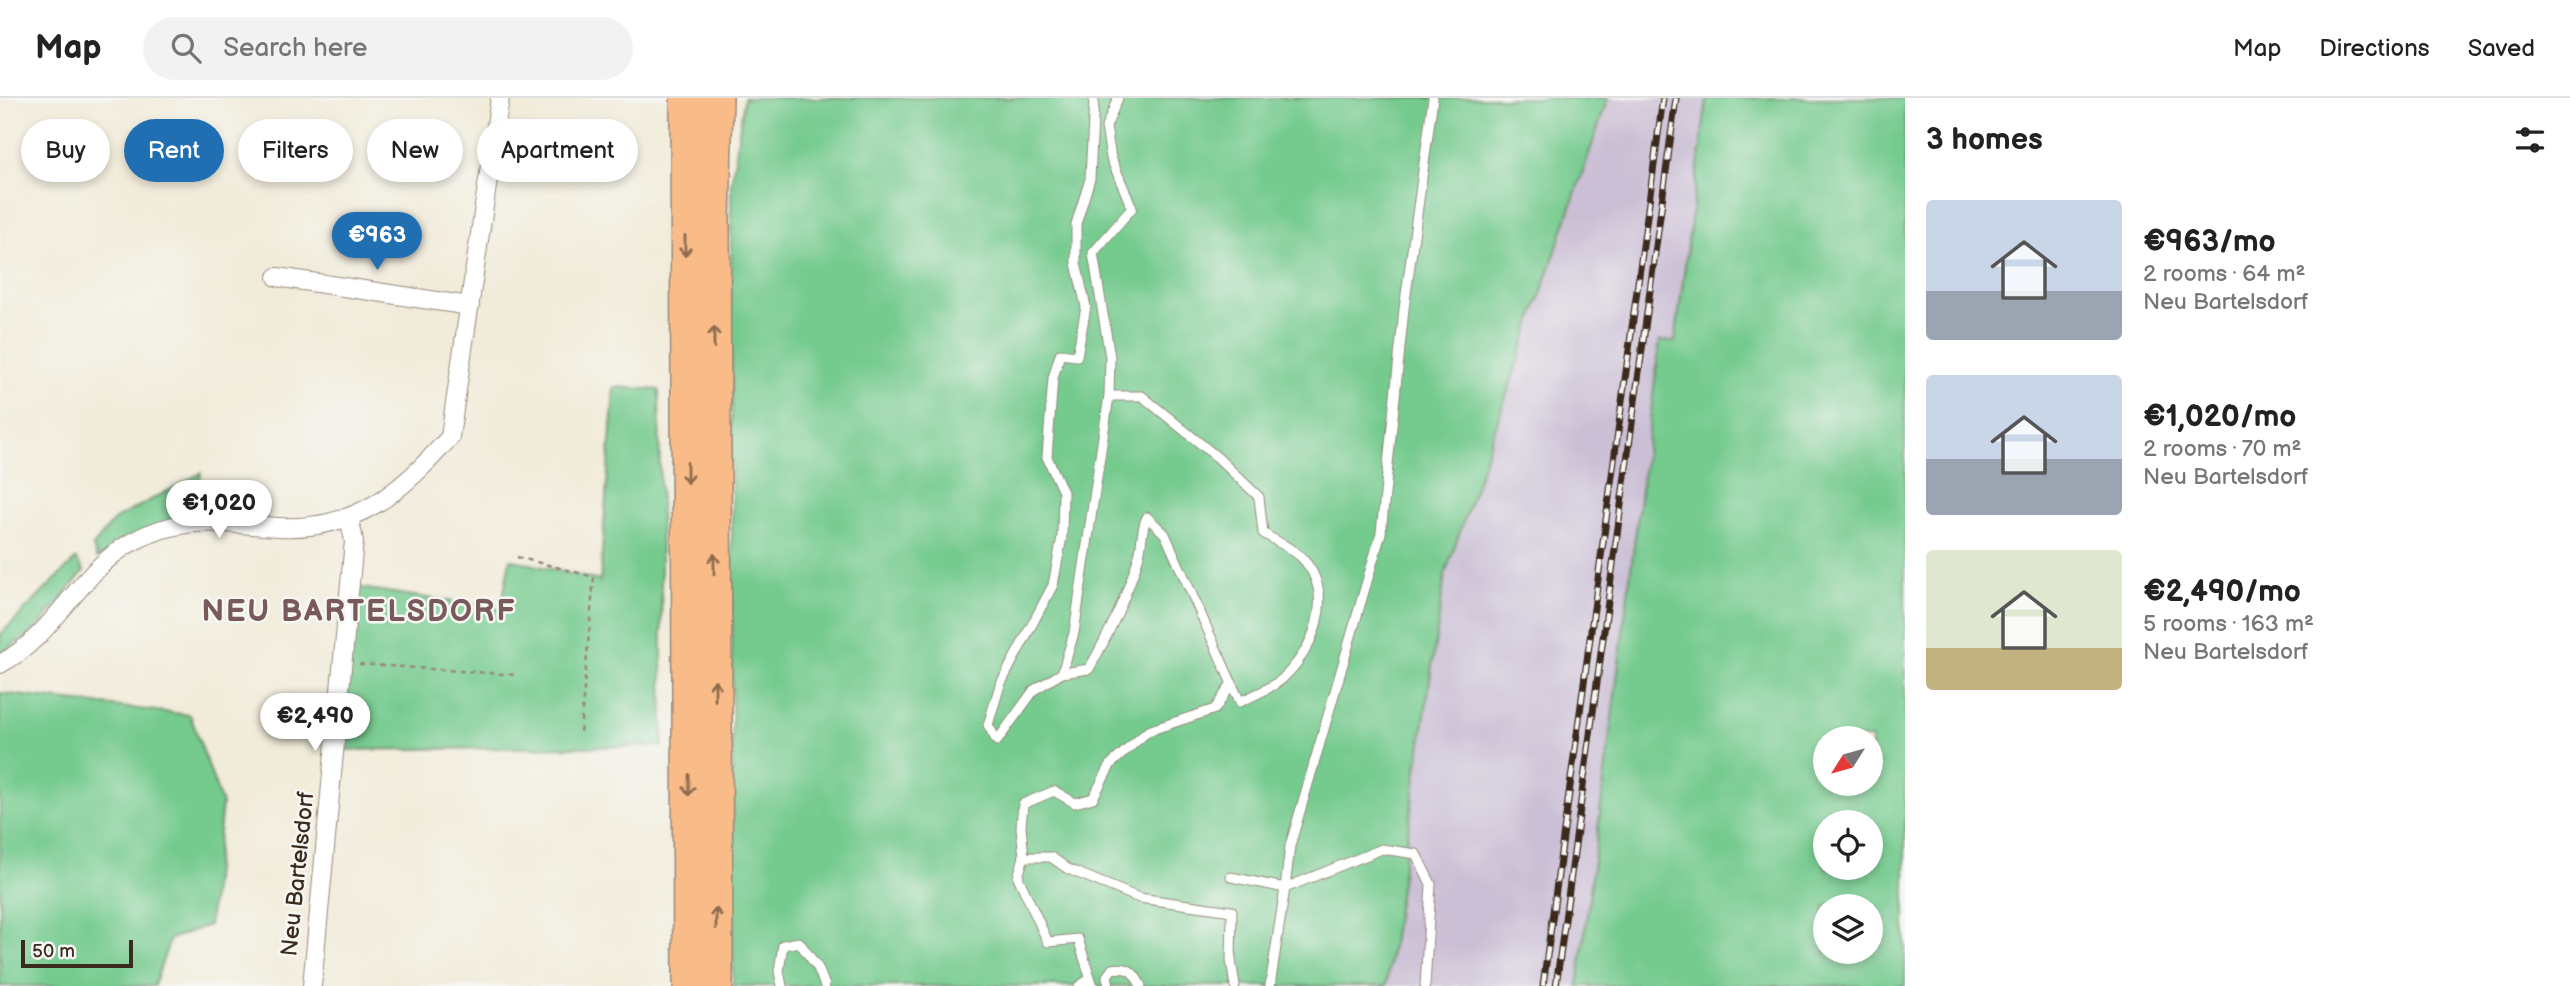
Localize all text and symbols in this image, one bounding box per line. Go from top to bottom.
search box [143,17,633,80]
text: Map [35,28,101,68]
icon: search [167,29,205,67]
text: Search here [223,33,367,64]
text: Map [2233,34,2281,63]
text: Directions [2319,34,2430,63]
text: Saved [2468,34,2535,63]
chip: Buy [21,119,110,182]
chip: Rent [124,119,224,182]
chip: Filters [238,119,353,182]
chip: New [367,119,463,182]
chip: Apartment [477,119,638,182]
icon: filters [2511,121,2549,159]
text: 3 homes [1926,122,2043,158]
pin: €963 [336,212,418,272]
text: €963 [348,221,406,249]
text: €963/mo [2143,224,2276,260]
icon: home [1982,228,2066,312]
one-way arrow [679,234,692,257]
text: 2 rooms · 64 m² [2143,260,2305,288]
text: Neu Bartelsdorf [2143,288,2308,316]
one-way arrow [707,325,721,348]
text: €1,020/mo [2143,399,2296,435]
icon: home [1982,403,2066,487]
text: 2 rooms · 70 m² [2143,435,2302,463]
one-way arrow [680,461,694,484]
text: Neu Bartelsdorf [2143,463,2308,491]
pin: €1,020 [162,480,276,540]
text: €1,020 [182,489,256,517]
one-way arrow [707,553,721,576]
text: €2,490/mo [2143,574,2301,610]
icon: home [1982,578,2066,662]
district label: NEU BARTELSDORF [201,594,517,630]
text: 5 rooms · 163 m² [2143,610,2314,638]
text: Neu Bartelsdorf [2143,638,2308,666]
one-way arrow [708,679,722,702]
pin: €2,490 [258,694,372,753]
text: €2,490 [276,702,354,730]
north arrow [1813,726,1883,796]
map controls [1813,726,1883,964]
one-way arrow [682,773,696,796]
street label: Neu Bartelsdorf [275,790,321,958]
button: locate [1813,810,1883,880]
button: layers [1813,894,1883,964]
one-way arrow [709,907,723,930]
scale bar [21,937,133,969]
text: 50 m [32,940,75,963]

